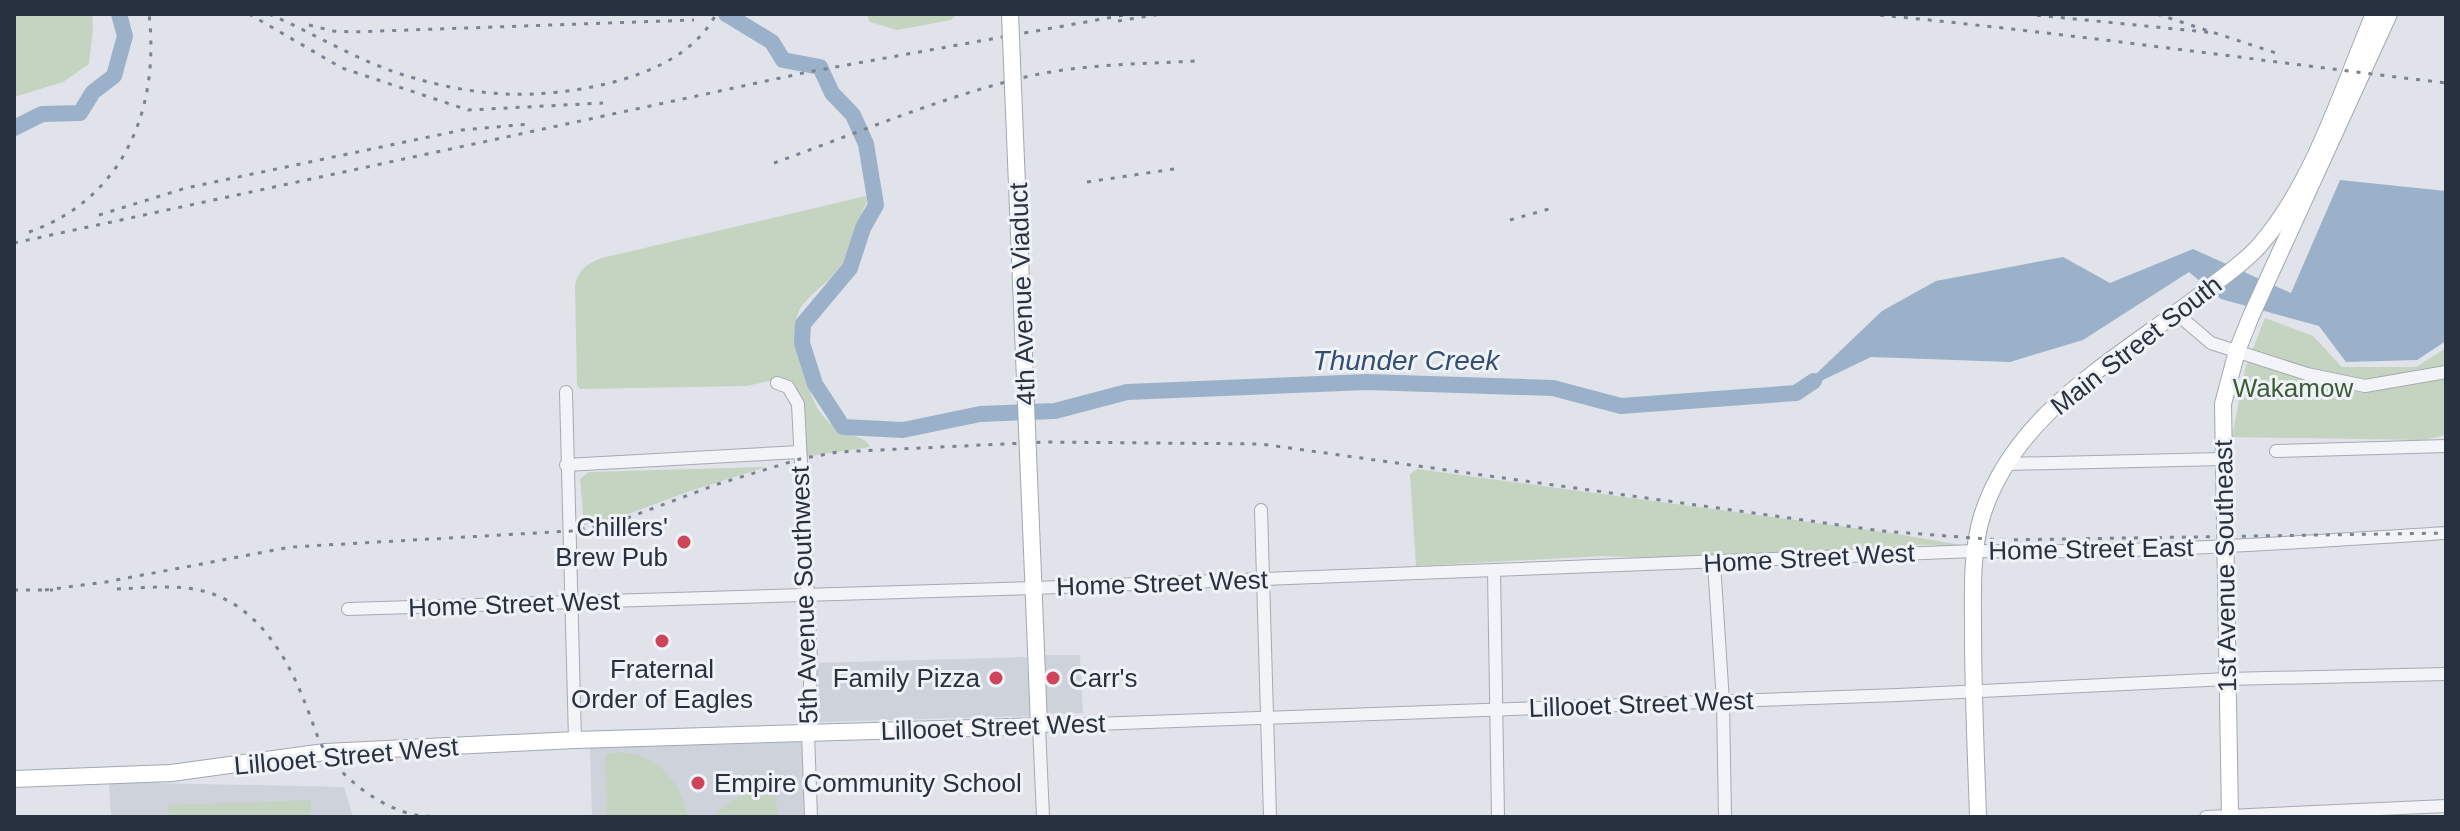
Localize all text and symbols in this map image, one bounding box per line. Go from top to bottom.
street label: 4th Avenue Viaduct [1003,181,1041,406]
street label: Main Street South [2045,269,2227,421]
water label: Thunder Creek [1313,345,1501,376]
park label: Wakamow [2233,373,2353,403]
street label: 1st Avenue Southeast [2208,439,2242,692]
street label: 5th Avenue Southwest [784,465,823,725]
place label: Chillers' Brew Pub [555,512,668,572]
street label: Home Street East [1988,532,2195,566]
marker: Chillers' Brew Pub [675,533,693,551]
street label: Home Street West [1702,537,1916,579]
street label: Home Street West [1056,564,1269,602]
street label: Home Street West [408,585,621,623]
marker: Fraternal Order of Eagles [653,632,671,650]
place label: Fraternal Order of Eagles [571,654,753,714]
place label: Family Pizza [833,663,981,693]
place label: Carr's [1069,663,1138,693]
marker: Family Pizza [987,669,1005,687]
marker: Carr's [1044,669,1062,687]
street label: Lillooet Street West [1528,685,1755,723]
street label: Lillooet Street West [880,708,1107,746]
street label: Lillooet Street West [233,731,460,781]
place label: Empire Community School [714,768,1022,798]
marker: Empire Community School [689,774,707,792]

